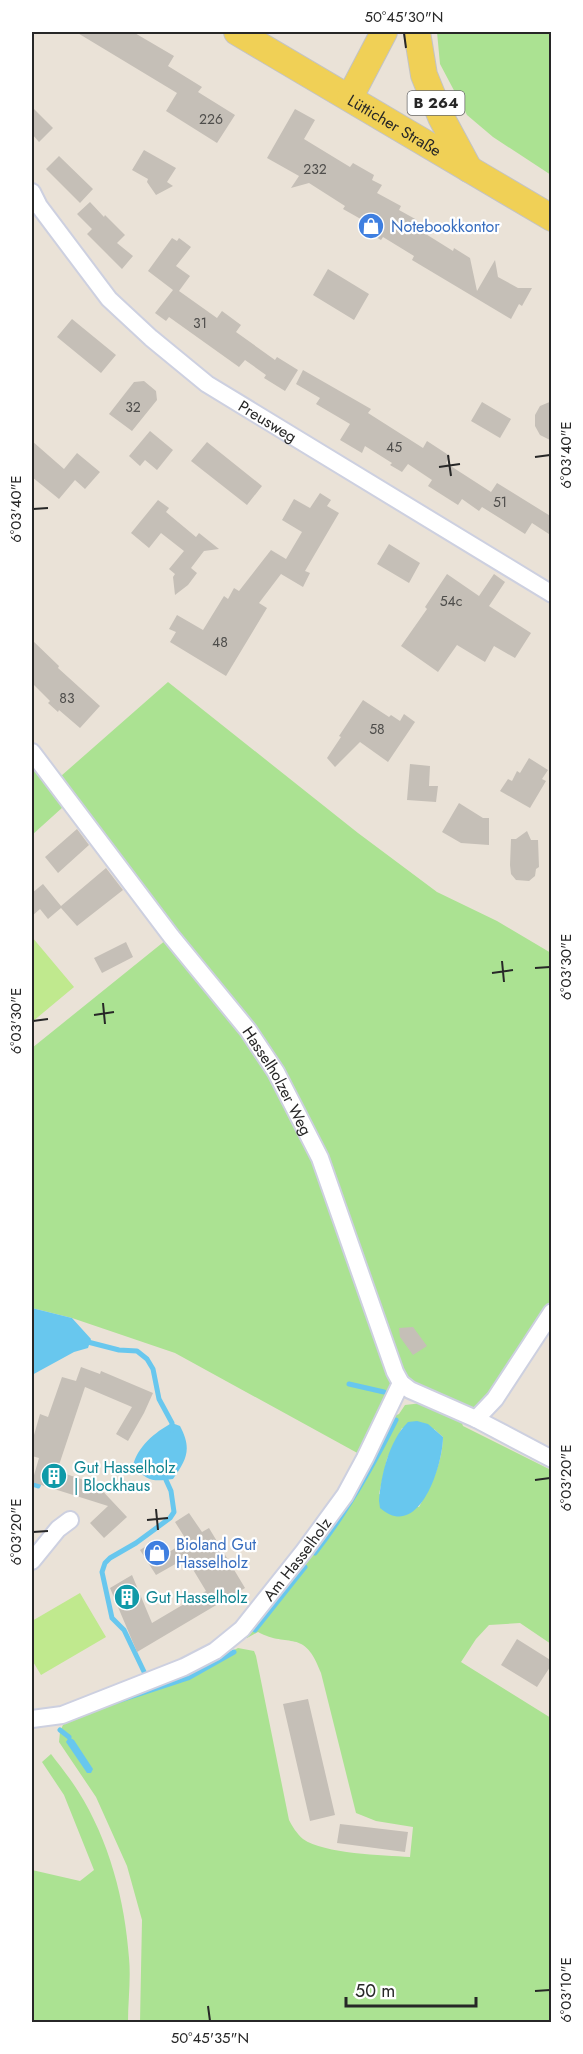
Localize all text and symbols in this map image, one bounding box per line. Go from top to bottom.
text: 50°45'30"N [365,6,443,28]
street label: Lütticher Straße [343,89,445,162]
road number: B 264 [408,91,464,115]
house number: 226 [199,109,223,129]
house number: 232 [303,159,327,179]
shop icon: Notebookkontor [356,211,386,241]
place label: Notebookkontor [391,215,500,238]
house number: 31 [193,313,207,333]
street label: Preusweg [234,395,301,448]
house number: 32 [125,397,141,417]
text: 6°03'40"E [555,421,577,489]
house number: 45 [386,437,402,457]
text: 6°03'40"E [5,475,27,543]
house number: 51 [493,492,507,512]
house number: 54c [440,591,462,611]
house number: 48 [212,632,228,652]
house number: 83 [59,688,75,708]
house number: 58 [369,719,385,739]
text: 6°03'30"E [555,934,577,1000]
text: 6°03'30"E [5,988,27,1054]
street label: Hasselholzer Weg [237,1022,318,1139]
text: 6°03'20"E [555,1444,577,1512]
place label: Gut Hasselholz | Blockhaus [74,1456,176,1497]
building icon: Gut Hasselholz | Blockhaus [39,1461,69,1491]
text: 6°03'20"E [5,1498,27,1566]
street label: Am Hasselholz [258,1512,337,1606]
place label: Bioland Gut Hasselholz [176,1533,256,1574]
shop icon: Bioland Gut Hasselholz [142,1538,172,1568]
building icon: Gut Hasselholz [112,1582,142,1612]
place label: Gut Hasselholz [146,1586,248,1609]
text: 6°03'10"E [555,1957,577,2023]
scale bar [346,1970,476,2008]
text: 50 m [355,1978,395,2004]
text: 50°45'35"N [171,2027,249,2049]

